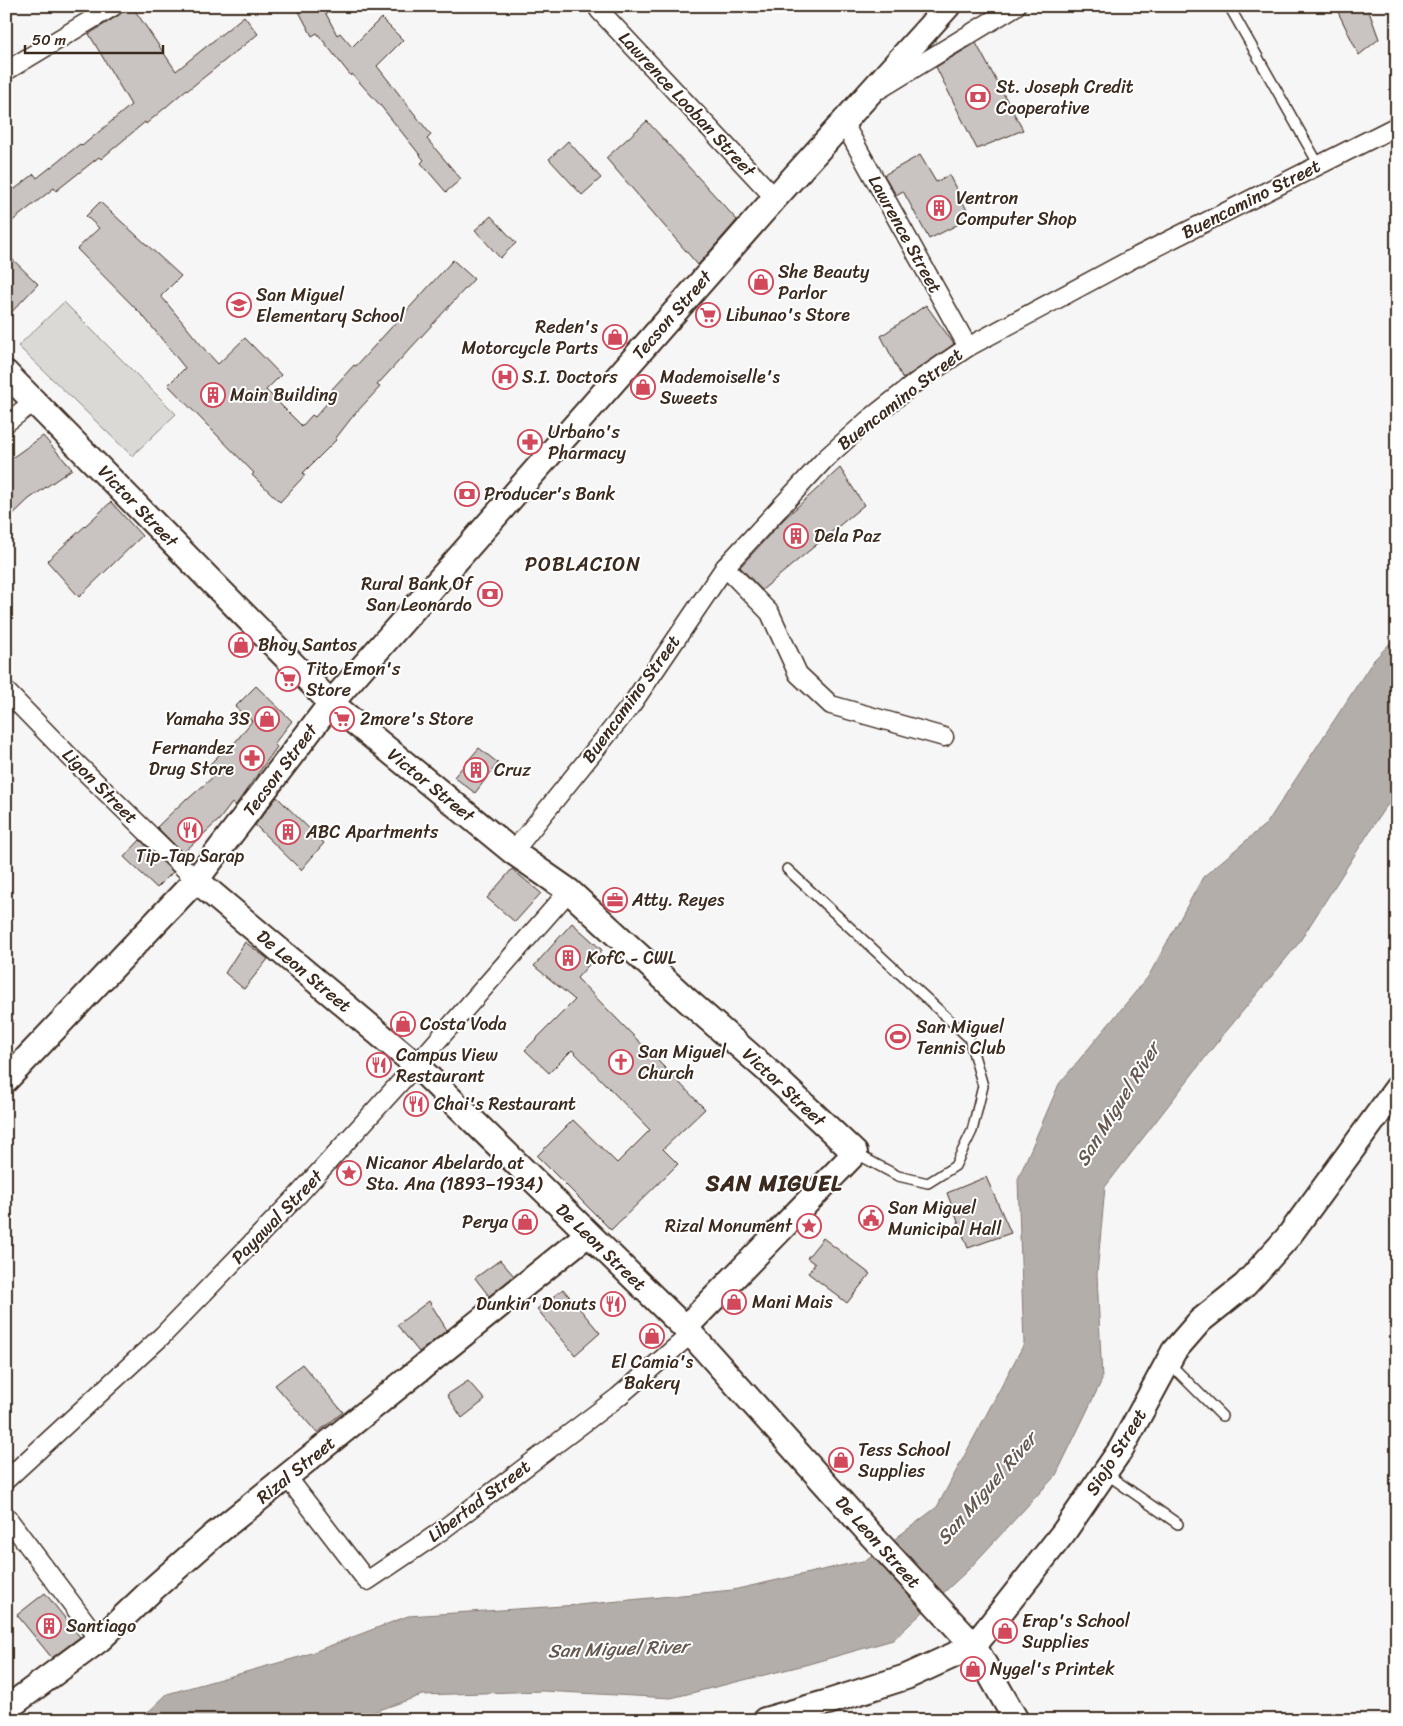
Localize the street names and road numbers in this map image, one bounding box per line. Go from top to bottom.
street label: Lawrence Looban Street [610,23,764,185]
street label: Buencamino Street [1176,150,1326,248]
street label: Lawrence Street [859,169,951,299]
street label: Tecson Street [624,262,721,367]
street label: Buencamino Street [830,339,970,459]
street label: Victor Street [90,457,187,556]
street label: Buencamino Street [573,628,689,770]
street label: Tecson Street [234,716,326,824]
street label: Victor Street [380,739,483,831]
street label: Ligon Street [54,740,146,832]
street label: De Leon Street [249,921,359,1021]
street label: Victor Street [735,1039,834,1135]
street label: Payawal Street [223,1161,331,1272]
street label: De Leon Street [548,1195,654,1299]
street label: Siojo Street [1077,1402,1156,1502]
street label: Rizal Street [249,1428,343,1512]
street label: Libertad Street [420,1451,538,1551]
street label: De Leon Street [827,1488,929,1596]

